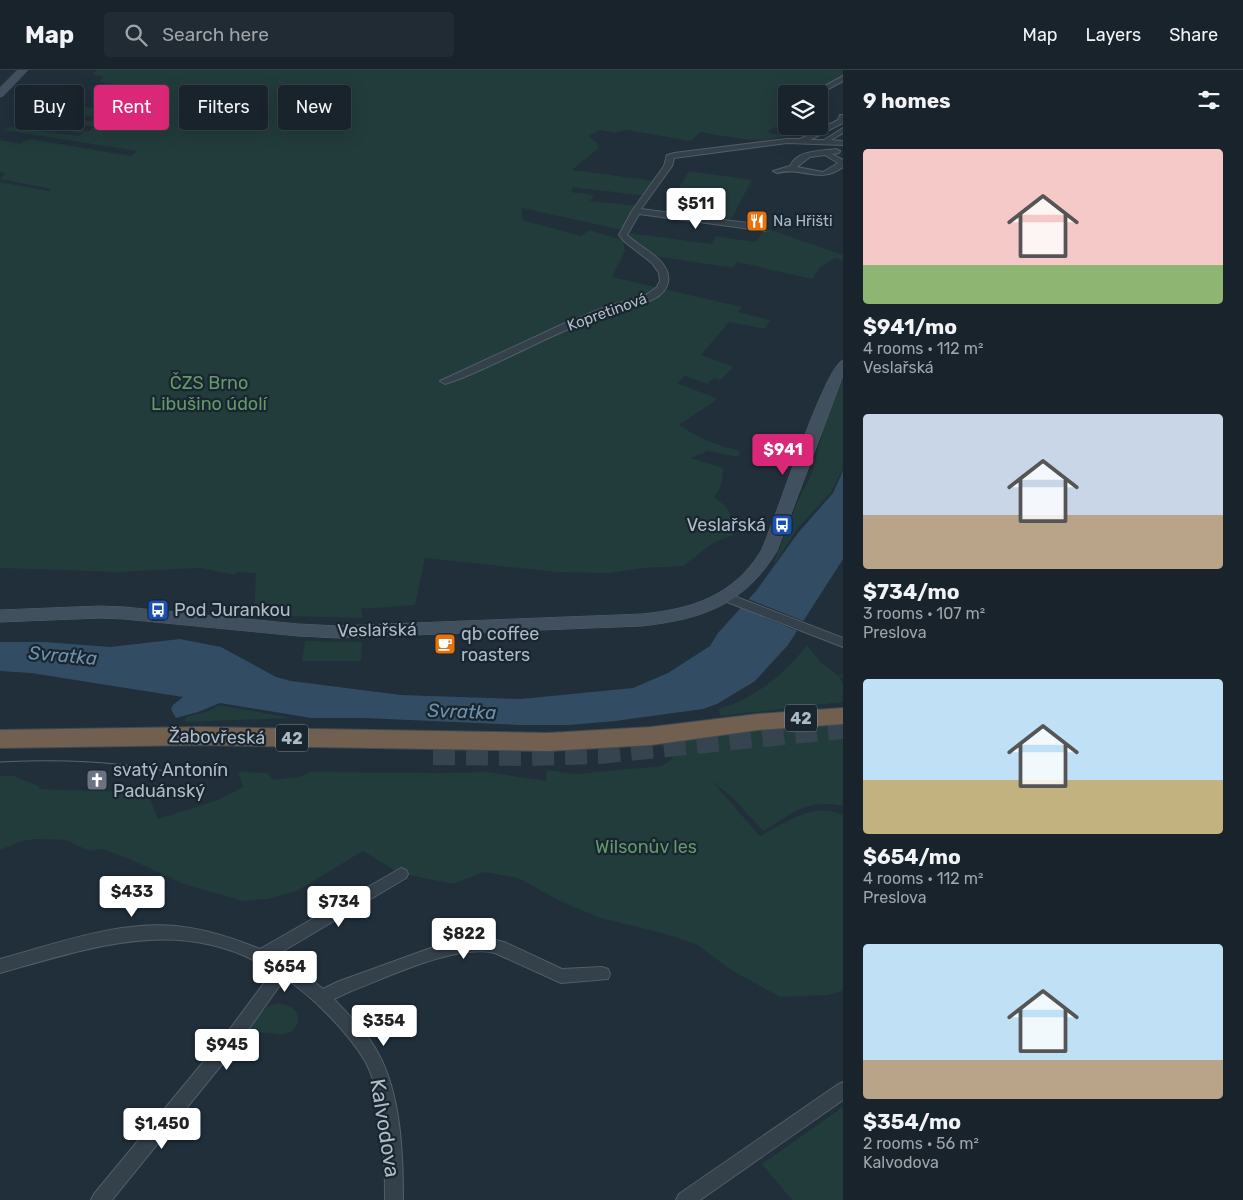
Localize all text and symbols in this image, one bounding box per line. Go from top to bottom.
search box [104,12,454,57]
text: Map [25,21,74,49]
icon: search [122,21,150,49]
text: Search here [162,23,269,46]
text: Map [1023,24,1058,46]
text: Layers [1086,24,1141,46]
text: Share [1169,24,1218,46]
chip: Buy [15,85,84,130]
chip: Rent [94,85,169,130]
chip: Filters [179,85,268,130]
chip: New [278,85,351,130]
map controls [778,85,828,135]
button: layers [778,85,828,135]
icon: filters [1195,86,1223,114]
text: 9 homes [863,88,951,113]
icon: home [998,181,1088,271]
pin: $511 [666,188,726,230]
text: $511 [678,194,714,213]
restaurant icon: Na Hřišti [745,209,769,233]
place label: Na Hřišti [773,212,833,230]
street label: Kopretinová [565,289,649,335]
text: $941/mo [863,314,957,339]
text: 4 rooms · 112 m² [863,339,983,358]
text: Veslařská [863,358,934,377]
park label: ČZS Brno Libušino údolí [151,372,269,415]
pin: $941 [753,434,813,476]
text: $941 [763,440,803,459]
icon: home [998,446,1088,536]
bus stop icon: Veslařská [770,513,794,537]
place label: Veslařská [687,514,766,536]
text: $734/mo [863,579,959,604]
bus stop icon: Pod Jurankou [146,598,170,622]
place label: Pod Jurankou [174,599,291,621]
text: 3 rooms · 107 m² [863,604,985,623]
street label: Veslařská [337,618,417,642]
place label: qb coffee roasters [461,623,539,666]
text: Preslova [863,623,926,642]
cafe icon: qb coffee roasters [433,632,457,656]
water label: Svratka [28,641,98,670]
water label: Svratka [427,699,497,724]
road number: 42 [785,704,817,731]
icon: home [998,711,1088,801]
road number: 42 [276,724,308,751]
street label: Žabovřeská [169,725,265,749]
place label: svatý Antonín Paduánský [113,759,228,802]
church icon: svatý Antonín Paduánský [85,768,109,792]
park label: Wilsonův les [595,836,697,858]
text: $654/mo [863,844,961,869]
text: 4 rooms · 112 m² [863,869,983,888]
pin: $433 [102,876,162,918]
text: $433 [111,882,153,901]
pin: $734 [309,886,369,928]
text: Preslova [863,888,926,907]
text: $734 [318,892,360,911]
pin: $822 [434,918,494,960]
text: $822 [443,924,485,943]
pin: $654 [255,950,315,993]
text: $654 [264,957,306,976]
icon: home [998,976,1088,1066]
pin: $354 [354,1004,414,1047]
text: $354 [363,1011,405,1030]
pin: $945 [197,1028,257,1071]
text: $945 [206,1035,248,1054]
street label: Kalvodova [365,1077,406,1179]
pin: $1,450 [121,1108,203,1150]
text: $354/mo [863,1109,961,1134]
text: $1,450 [134,1114,190,1133]
text: 2 rooms · 56 m² [863,1134,979,1153]
text: Kalvodova [863,1153,939,1172]

